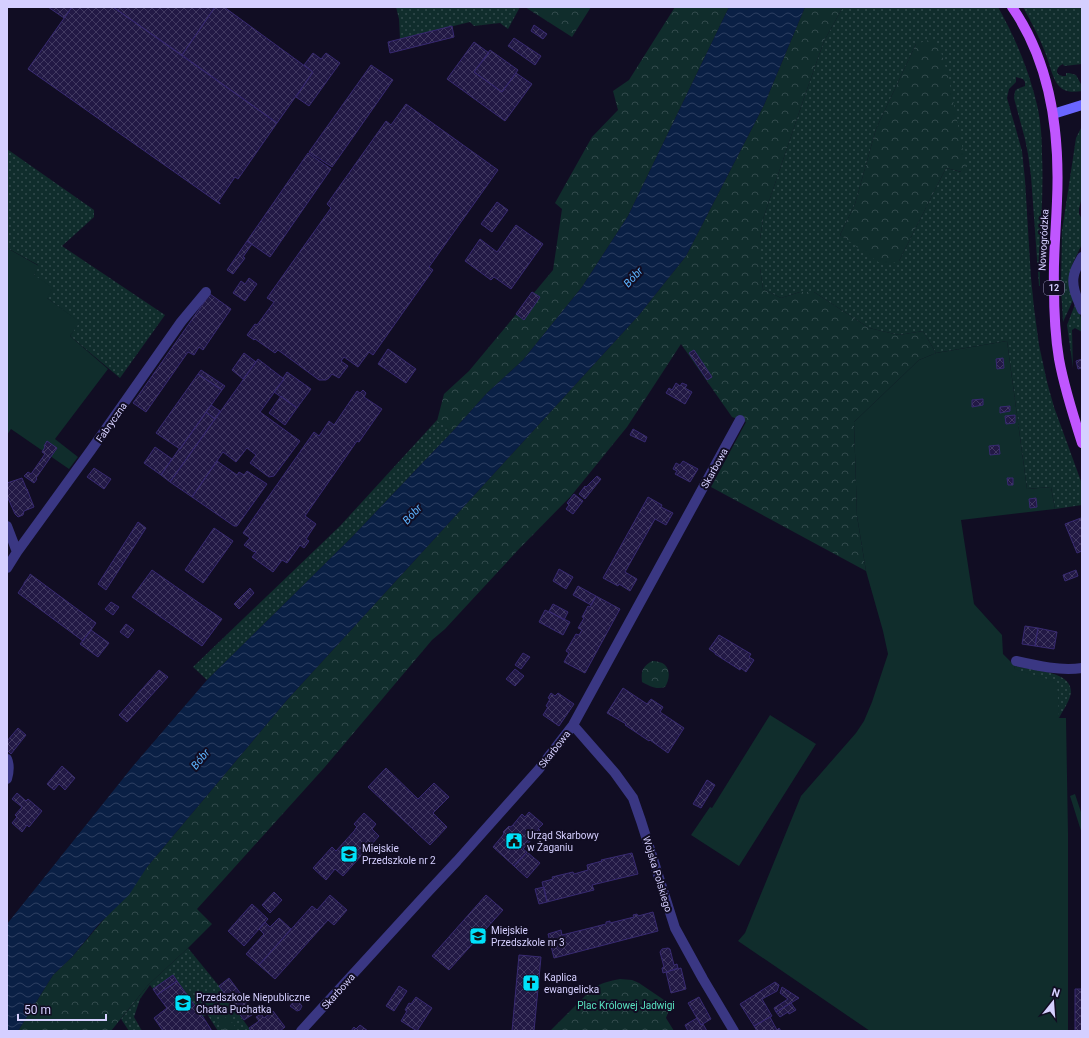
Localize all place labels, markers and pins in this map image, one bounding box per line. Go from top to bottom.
place label: Urząd Skarbowy w Żaganiu [527,830,599,853]
public building icon: Urząd Skarbowy w Żaganiu [504,831,524,851]
place label: Miejskie Przedszkole nr 2 [362,843,436,866]
school or university icon: Miejskie Przedszkole nr 2 [339,844,359,864]
place label: Miejskie Przedszkole nr 3 [491,925,565,948]
school or university icon: Miejskie Przedszkole nr 3 [468,926,488,946]
place label: Kaplica ewangelicka [544,972,599,995]
church icon: Kaplica ewangelicka [521,973,541,993]
place label: Przedszkole Niepubliczne Chatka Puchatka [196,992,310,1015]
school or university icon: Przedszkole Niepubliczne Chatka Puchatka [173,993,193,1013]

